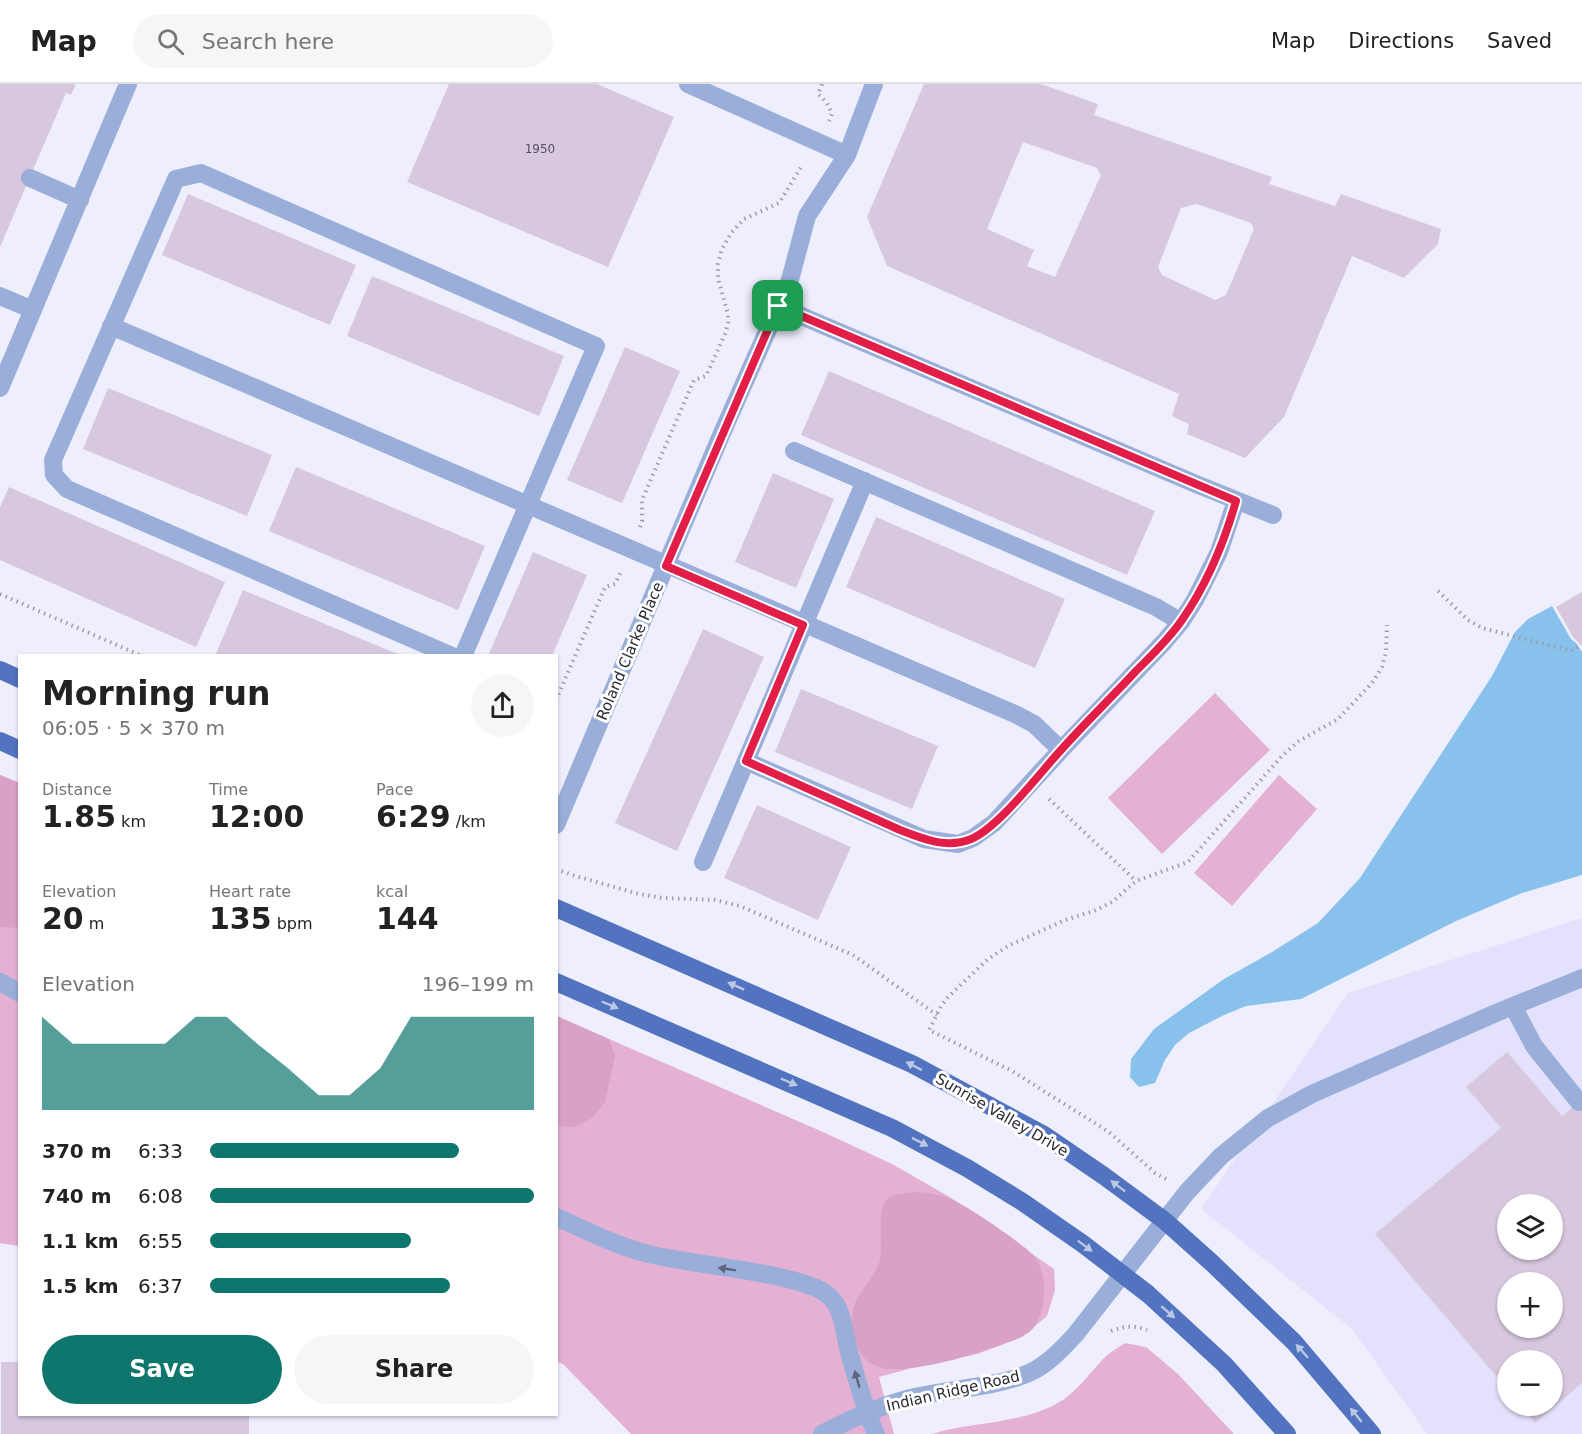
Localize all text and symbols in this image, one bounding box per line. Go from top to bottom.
search box [133,14,553,68]
text: Map [30,25,97,58]
icon: search [154,25,187,58]
text: Search here [202,29,334,54]
text: Map [1271,29,1315,53]
text: Directions [1348,29,1454,53]
text: Saved [1487,29,1552,53]
house number: 1950 [525,142,555,156]
pin [752,280,803,331]
icon: arrive [761,289,794,322]
street label: Roland Clarke Place [593,579,667,723]
text: Morning run [42,674,270,713]
button: share [471,674,534,737]
text: 06:05 · 5 × 370 m [42,716,225,740]
text: Distance [42,780,112,799]
text: Time [209,780,248,799]
text: Pace [376,780,413,799]
text: 1.85 [42,799,116,834]
text: 12:00 [209,799,305,834]
text: 6:29 [376,799,451,834]
text: km [116,812,146,831]
text: /km [451,812,486,831]
text: Elevation [42,882,116,901]
text: Heart rate [209,882,291,901]
text: kcal [376,882,408,901]
text: 20 [42,901,84,936]
text: 135 [209,901,272,936]
text: 144 [376,901,439,936]
text: m [84,914,104,933]
text: bpm [272,914,313,933]
text: Elevation [42,972,135,996]
text: 196–199 m [422,972,534,996]
one-way arrow [727,981,745,991]
one-way arrow [602,1000,620,1010]
one-way arrow [906,1061,923,1071]
street label: Sunrise Valley Drive [932,1070,1072,1160]
one-way arrow [781,1077,799,1087]
one-way arrow [912,1137,929,1147]
text: 370 m [42,1139,112,1163]
text: 6:33 [138,1139,183,1163]
one-way arrow [1110,1181,1125,1193]
text: 740 m [42,1184,112,1208]
text: 6:08 [138,1184,183,1208]
map controls [1497,1194,1563,1416]
button: layers [1497,1194,1563,1260]
text: 1.1 km [42,1229,119,1253]
text: 6:55 [138,1229,183,1253]
one-way arrow [1077,1240,1093,1252]
one-way arrow [718,1264,737,1273]
button: + [1497,1272,1563,1338]
text: 1.5 km [42,1274,119,1298]
text: 6:37 [138,1274,183,1298]
one-way arrow [1160,1305,1175,1318]
button: Save [42,1335,282,1404]
button: Share [294,1335,534,1404]
one-way arrow [1295,1343,1309,1358]
button: − [1497,1350,1563,1416]
street label: Indian Ridge Road [885,1367,1021,1415]
one-way arrow [852,1370,861,1388]
one-way arrow [1350,1407,1363,1422]

